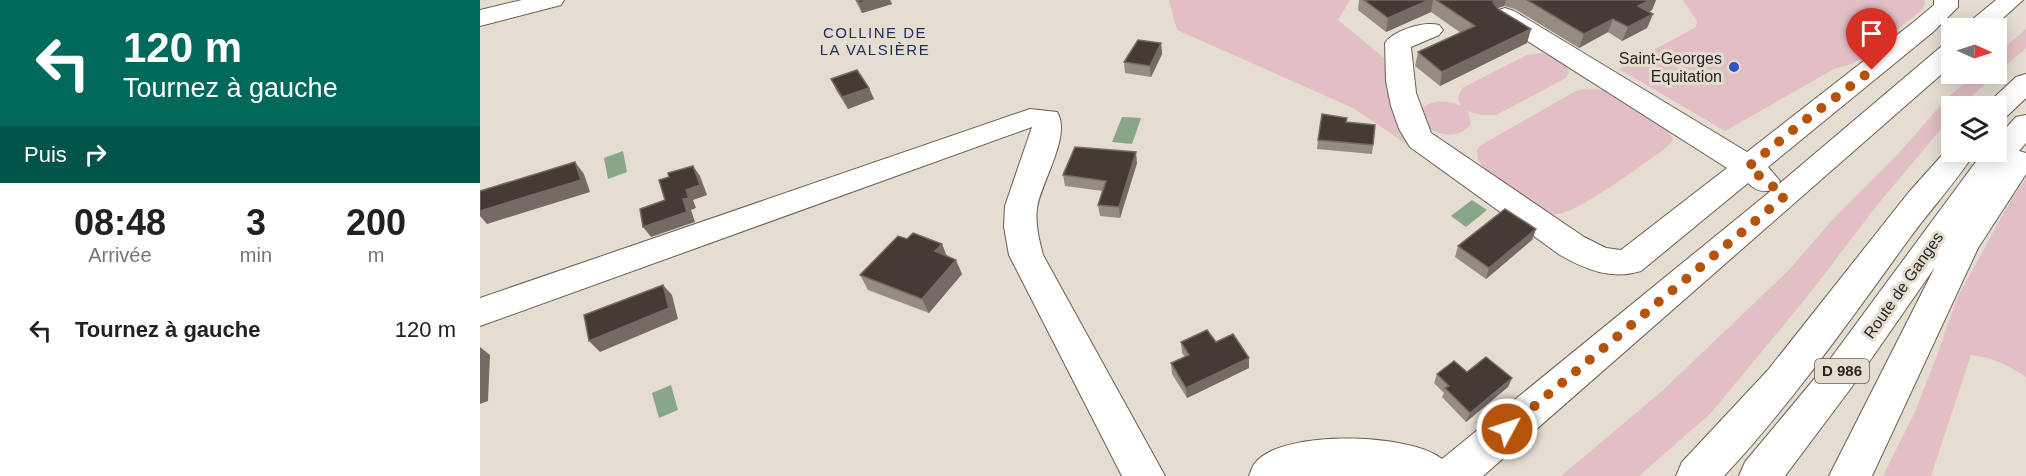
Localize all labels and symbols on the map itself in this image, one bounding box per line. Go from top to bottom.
pin [1846,8,1897,70]
north arrow [1941,18,2007,84]
district label: COLLINE DE LA VALSIÈRE [820,24,930,58]
place label: Saint-Georges Equitation [1619,50,1722,85]
marker: Saint-Georges Equitation [1727,60,1741,74]
street label: Route de Ganges [1860,229,1946,342]
road number: D 986 [1815,359,1869,383]
position arrow [1475,397,1539,461]

